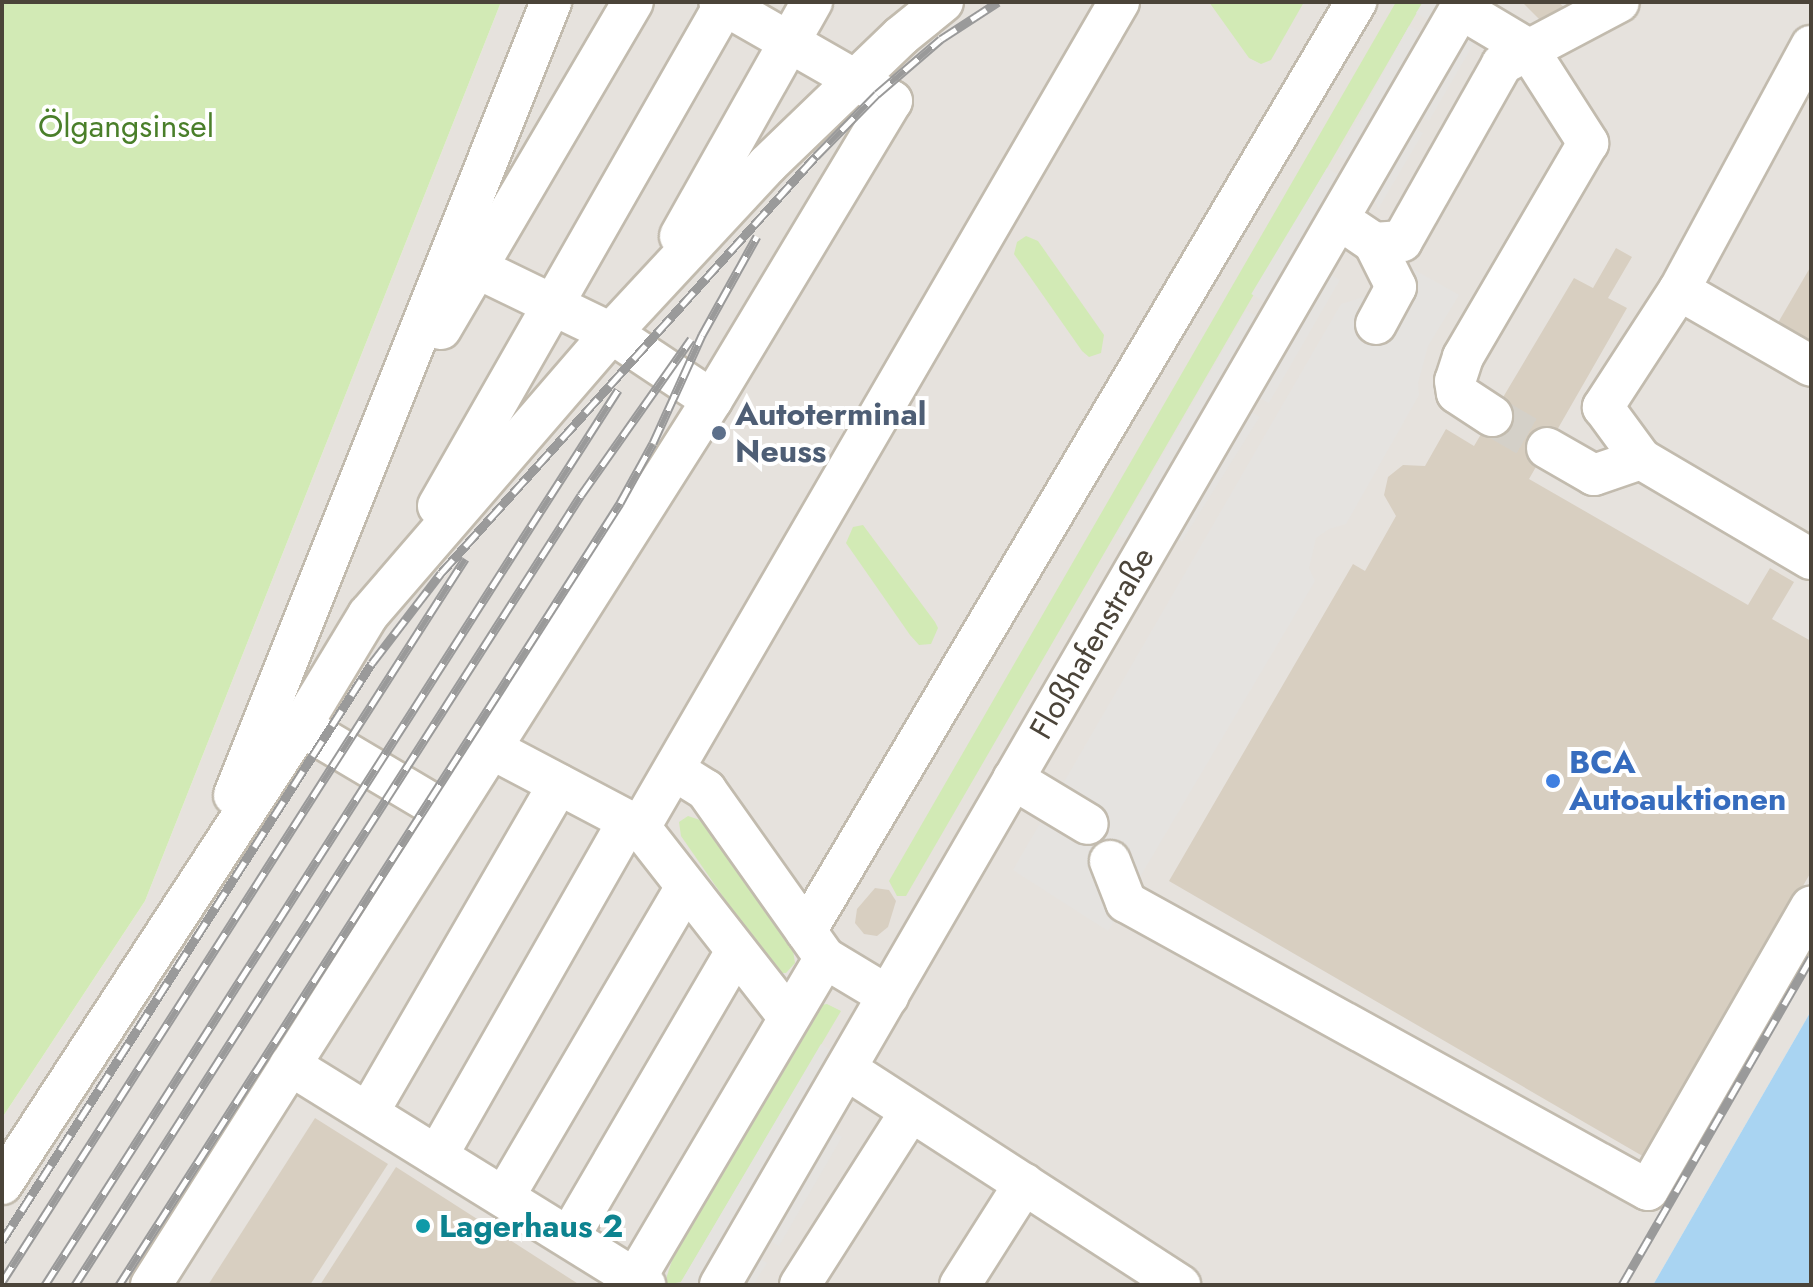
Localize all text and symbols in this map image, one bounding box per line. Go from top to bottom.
park label: Ölgangsinsel [38,107,214,145]
place label: Autoterminal Neuss [735,396,926,471]
marker: Autoterminal Neuss [710,424,728,442]
street label: Floßhafenstraße [1022,540,1162,746]
place label: BCA Autoauktionen [1569,744,1786,819]
marker: BCA Autoauktionen [1544,772,1562,790]
place label: Lagerhaus 2 [439,1207,623,1245]
marker: Lagerhaus 2 [414,1217,432,1235]

